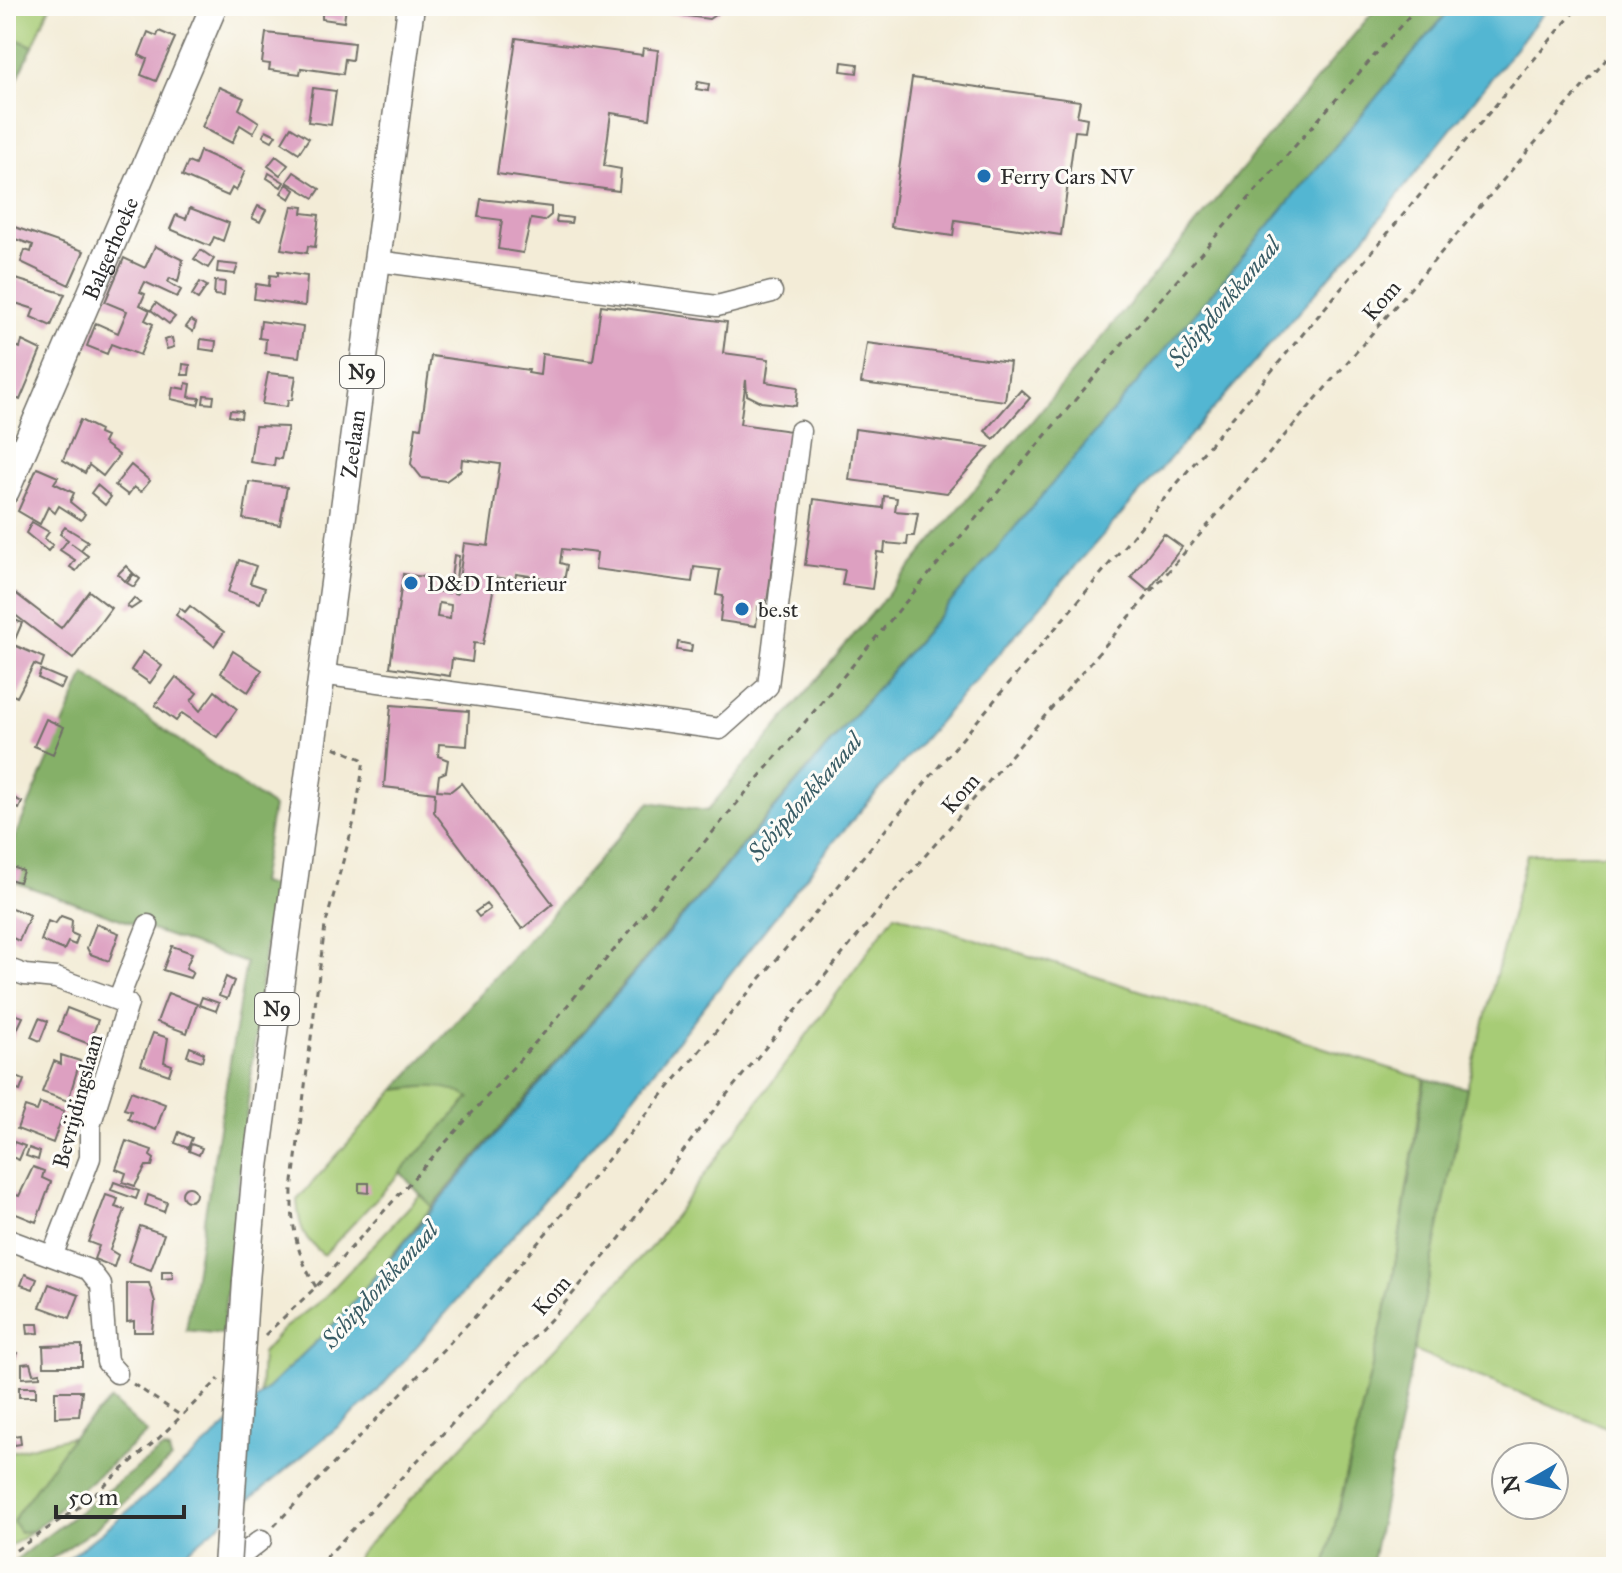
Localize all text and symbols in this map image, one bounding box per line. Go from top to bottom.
place label: Ferry Cars NV [1000,163,1136,190]
marker: Ferry Cars NV [975,167,993,185]
street label: Balgerhoeke [77,193,144,304]
water label: Schipdonkkanaal [1160,229,1289,374]
street label: Kom [1356,274,1407,326]
road number: N9 [340,356,384,388]
street label: Zeelaan [335,408,371,480]
place label: D&D Interieur [427,570,567,597]
marker: D&D Interieur [402,574,420,592]
place label: be.st [758,596,798,623]
marker: be.st [733,600,751,618]
water label: Schipdonkkanaal [740,725,871,868]
street label: Kom [935,767,986,819]
road number: N9 [255,993,299,1025]
street label: Bevrijdingslaan [47,1031,108,1171]
water label: Schipdonkkanaal [315,1214,446,1355]
street label: Kom [526,1269,577,1321]
north arrow [1490,1441,1570,1521]
scale bar [56,1469,184,1519]
text: N [1496,1472,1526,1495]
text: 50 m [68,1482,118,1512]

